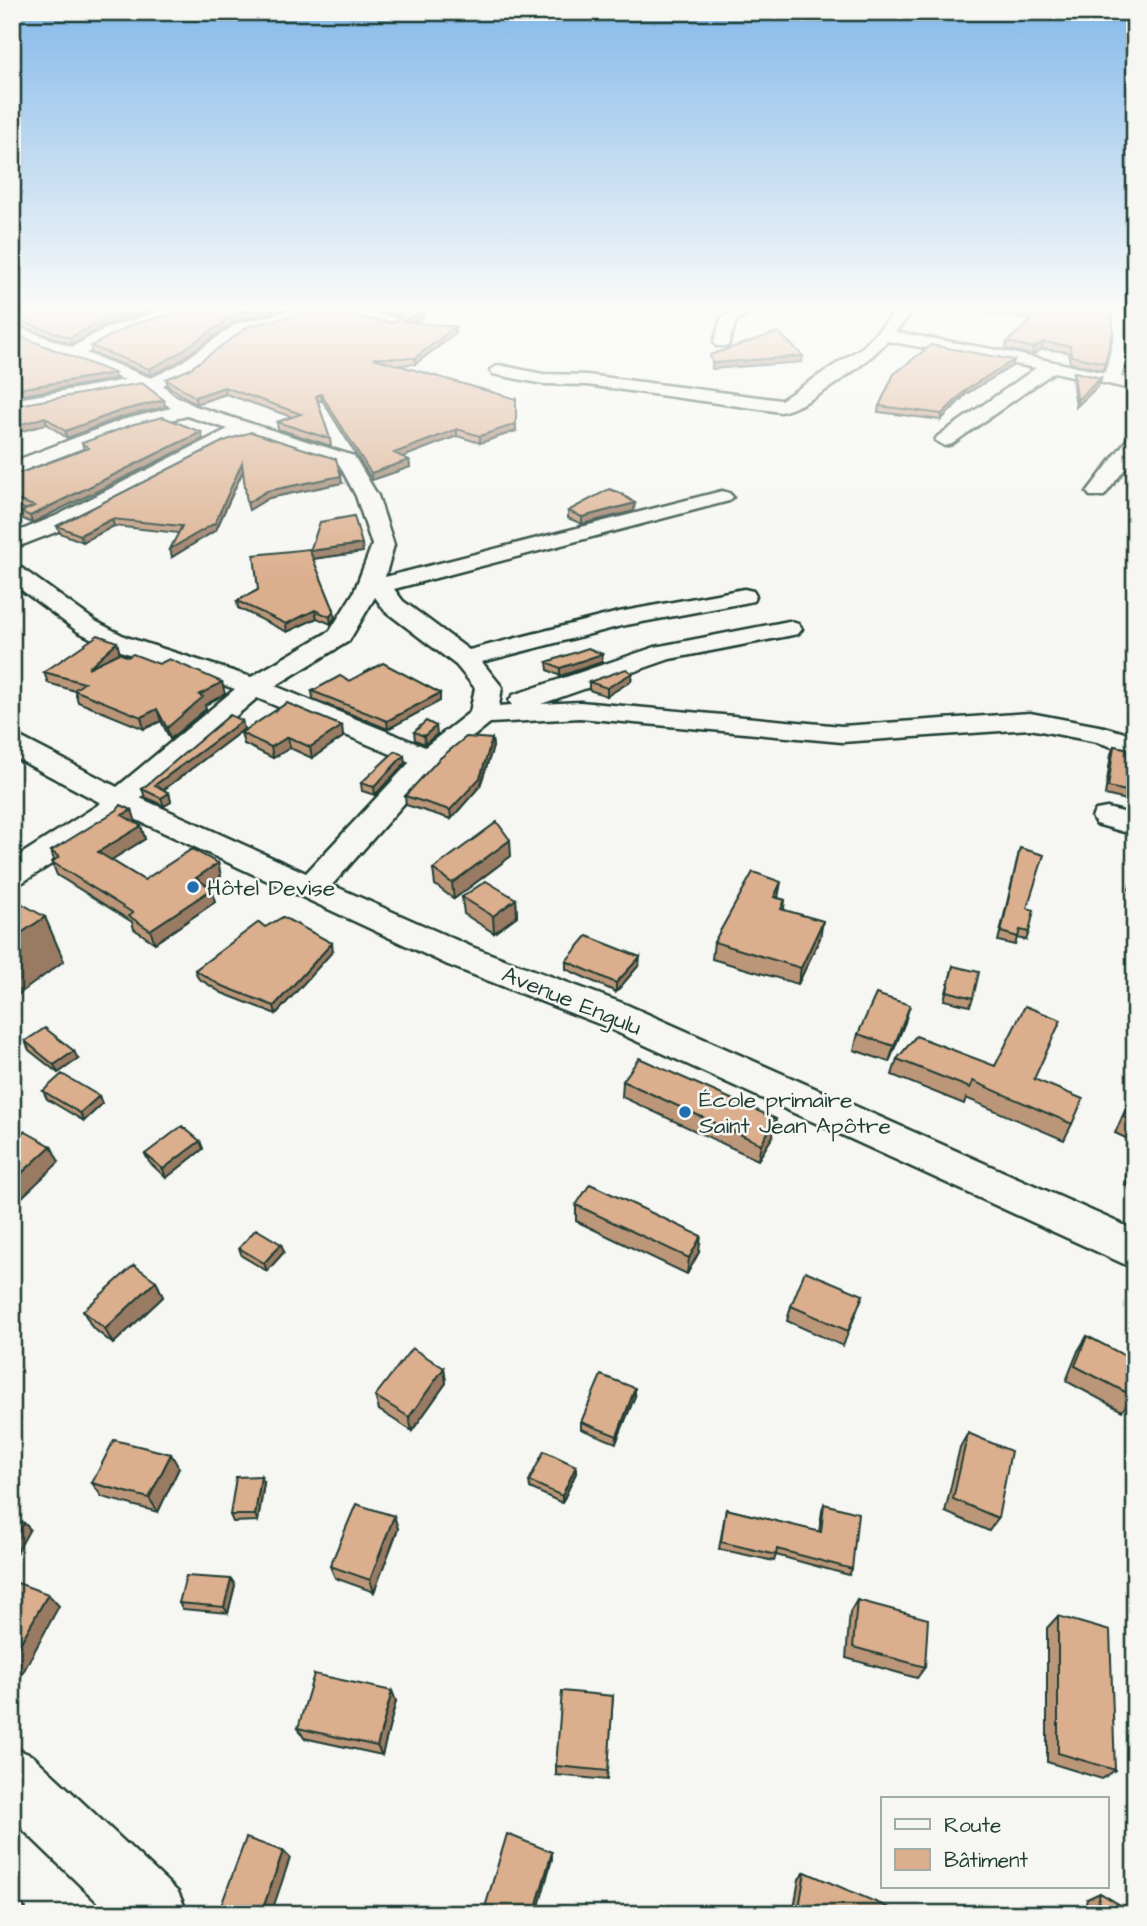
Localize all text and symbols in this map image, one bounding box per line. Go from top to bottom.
place label: Hôtel Devise [207,872,335,904]
marker: Hôtel Devise [185,879,201,895]
street label: Avenue Engulu [497,958,646,1044]
place label: École primaire Saint Jean Apôtre [699,1084,891,1142]
marker: École primaire Saint Jean Apôtre [677,1104,693,1120]
legend [881,1797,1108,1888]
text: Route [944,1811,1001,1840]
text: Bâtiment [944,1846,1028,1875]

